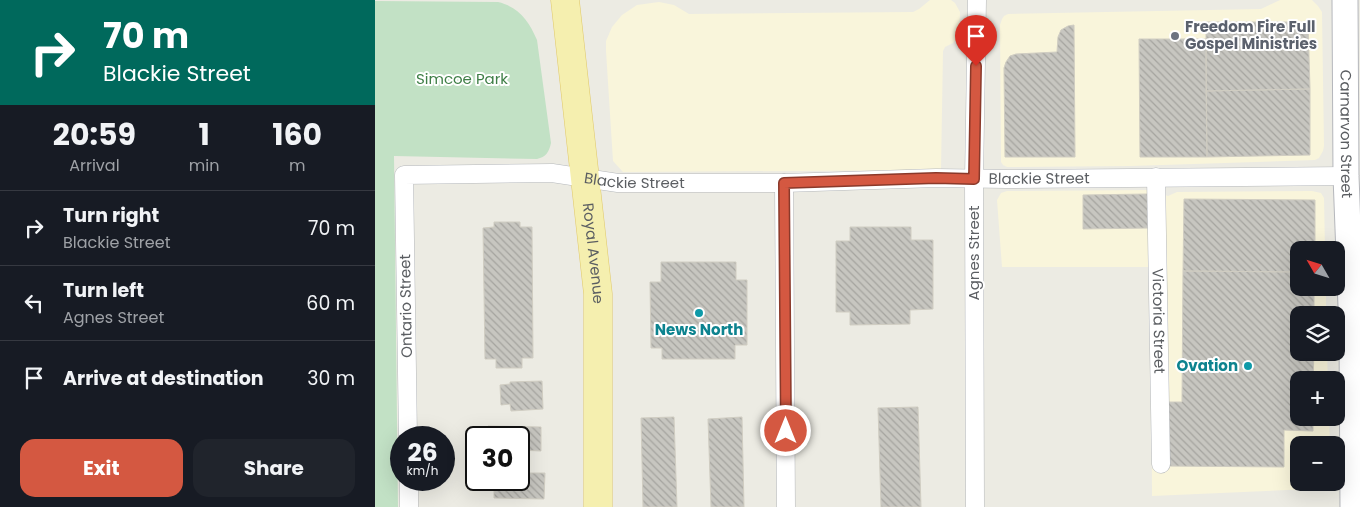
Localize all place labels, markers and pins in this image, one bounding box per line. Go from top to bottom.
pin [955,15,997,66]
place label: Freedom Fire Full Gospel Ministries [1185,16,1317,54]
marker: Freedom Fire Full Gospel Ministries [1169,30,1181,42]
marker: News North [693,307,705,319]
place label: News North [655,319,743,340]
place label: Ovation [1176,355,1238,376]
marker: Ovation [1242,360,1254,372]

